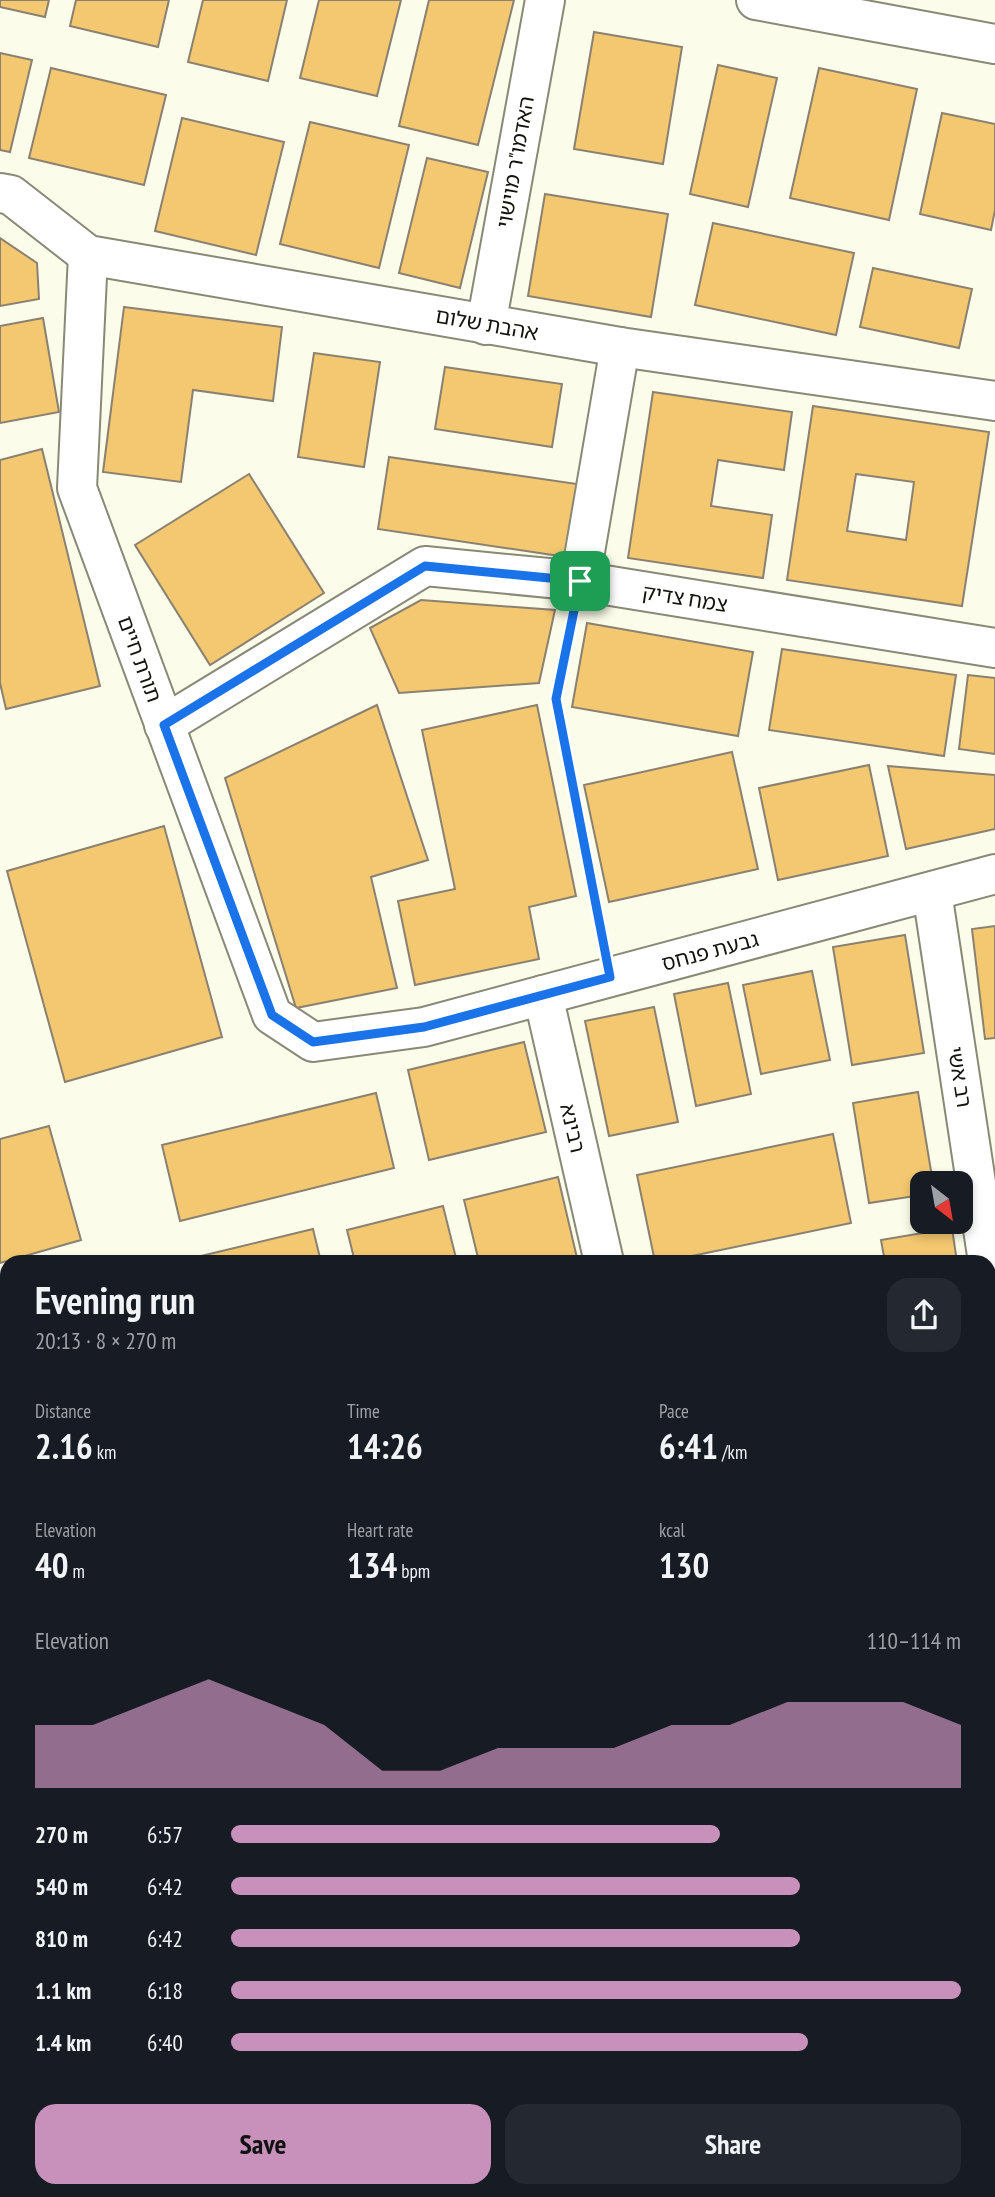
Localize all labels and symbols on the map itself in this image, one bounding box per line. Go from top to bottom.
street label: האדמו"ר מוישוי [490,94,540,230]
street label: אהבת שלום [433,302,541,346]
pin [550,551,610,611]
street label: צמח צדיק [640,578,730,618]
street label: תורת חיים [112,612,168,706]
street label: גבעת פנחס [659,925,762,977]
street label: רב אשי [942,1045,978,1109]
street label: רבינא [554,1101,592,1155]
north arrow [910,1171,973,1234]

